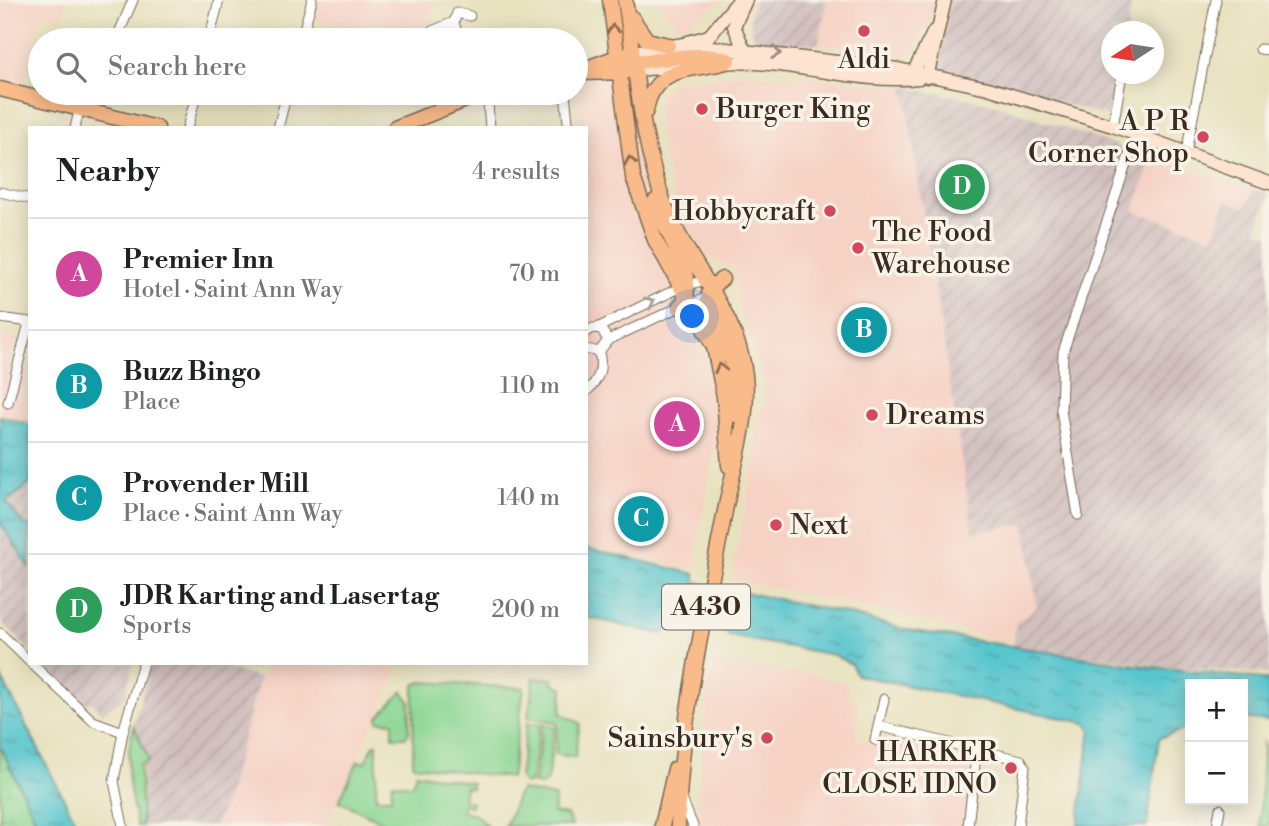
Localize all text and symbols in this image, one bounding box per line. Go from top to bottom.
north arrow [1101,21,1164,84]
one-way arrow [606,23,621,34]
marker: Aldi [856,23,872,39]
search box [28,28,588,105]
place label: Aldi [837,42,890,77]
one-way arrow [770,46,782,61]
icon: search [52,48,90,86]
text: Search here [108,51,247,83]
place label: Burger King [715,92,871,127]
marker: Burger King [694,101,710,117]
place label: A P R Corner Shop [1028,104,1190,171]
marker: A P R Corner Shop [1195,129,1211,145]
text: Nearby [56,153,160,191]
one-way arrow [623,155,638,167]
text: 4 results [472,158,560,186]
pin: D [939,161,985,213]
place label: Hobbycraft [672,194,816,229]
marker: Hobbycraft [822,203,838,219]
place label: The Food Warehouse [871,215,1011,282]
marker: The Food Warehouse [850,240,866,256]
text: Premier Inn [123,244,274,276]
text: A [71,260,87,288]
text: 70 m [509,260,560,288]
text: Hotel · Saint Ann Way [123,276,343,304]
one-way arrow [643,296,655,310]
your location [675,299,709,333]
pin: B [841,304,887,356]
text: Buzz Bingo [123,356,261,388]
one-way arrow [713,363,728,375]
text: B [70,372,88,400]
text: 110 m [500,372,560,400]
text: Place [123,388,180,416]
pin: A [654,398,700,450]
place label: Dreams [886,398,985,433]
marker: Dreams [864,407,880,423]
text: Provender Mill [123,468,309,500]
text: C [71,484,87,512]
text: 140 m [497,484,560,512]
pin: C [618,493,664,545]
text: Place · Saint Ann Way [123,500,343,528]
place label: Next [790,508,849,543]
marker: Next [768,517,784,533]
text: JDR Karting and Lasertag [123,580,439,612]
road number: A430 [662,584,750,629]
text: D [70,596,88,624]
text: 200 m [492,596,560,624]
text: Sports [123,612,191,640]
map controls [1185,679,1248,805]
button: + [1185,679,1248,742]
place label: Sainsbury's [607,721,753,756]
marker: Sainsbury's [759,730,775,746]
place label: HARKER CLOSE IDNO [822,735,998,802]
button: − [1185,742,1248,805]
marker: HARKER CLOSE IDNO [1003,760,1019,776]

